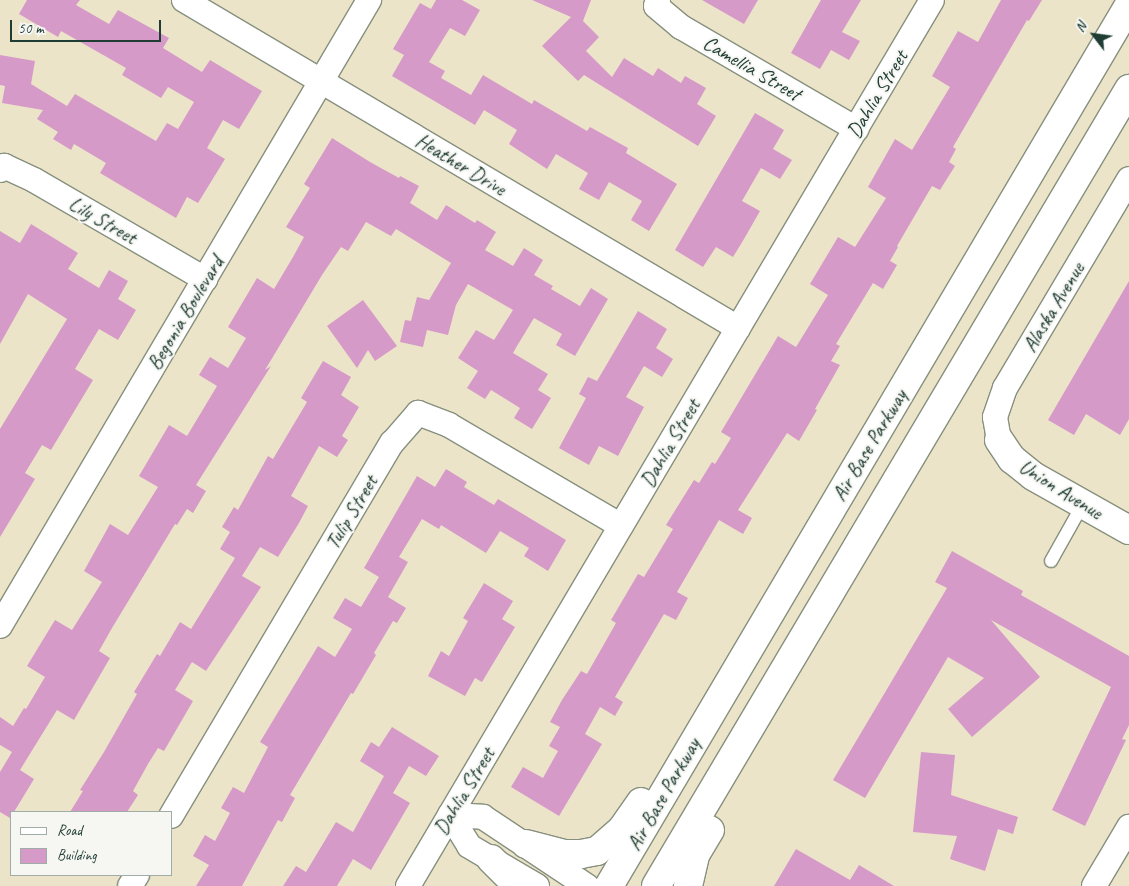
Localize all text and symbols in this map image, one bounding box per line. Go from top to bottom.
scale bar [12,10,164,42]
north arrow [1069,10,1119,60]
text: 50 m [18,19,44,38]
text: N [1071,19,1090,35]
street label: Camellia Street [699,30,805,106]
street label: Dahlia Street [841,46,913,142]
street label: Heather Drive [411,127,511,201]
street label: Lily Street [64,190,142,250]
street label: Begonia Boulevard [141,251,229,375]
street label: Alaska Avenue [1016,258,1090,356]
street label: Air Base Parkway [826,385,912,505]
street label: Dahlia Street [635,394,705,492]
street label: Union Avenue [1015,453,1107,525]
street label: Tulip Street [319,470,383,554]
street label: Air Base Parkway [621,733,705,855]
street label: Dahlia Street [428,743,500,839]
legend [10,811,172,876]
text: Road [57,821,82,840]
text: Building [57,846,96,865]

